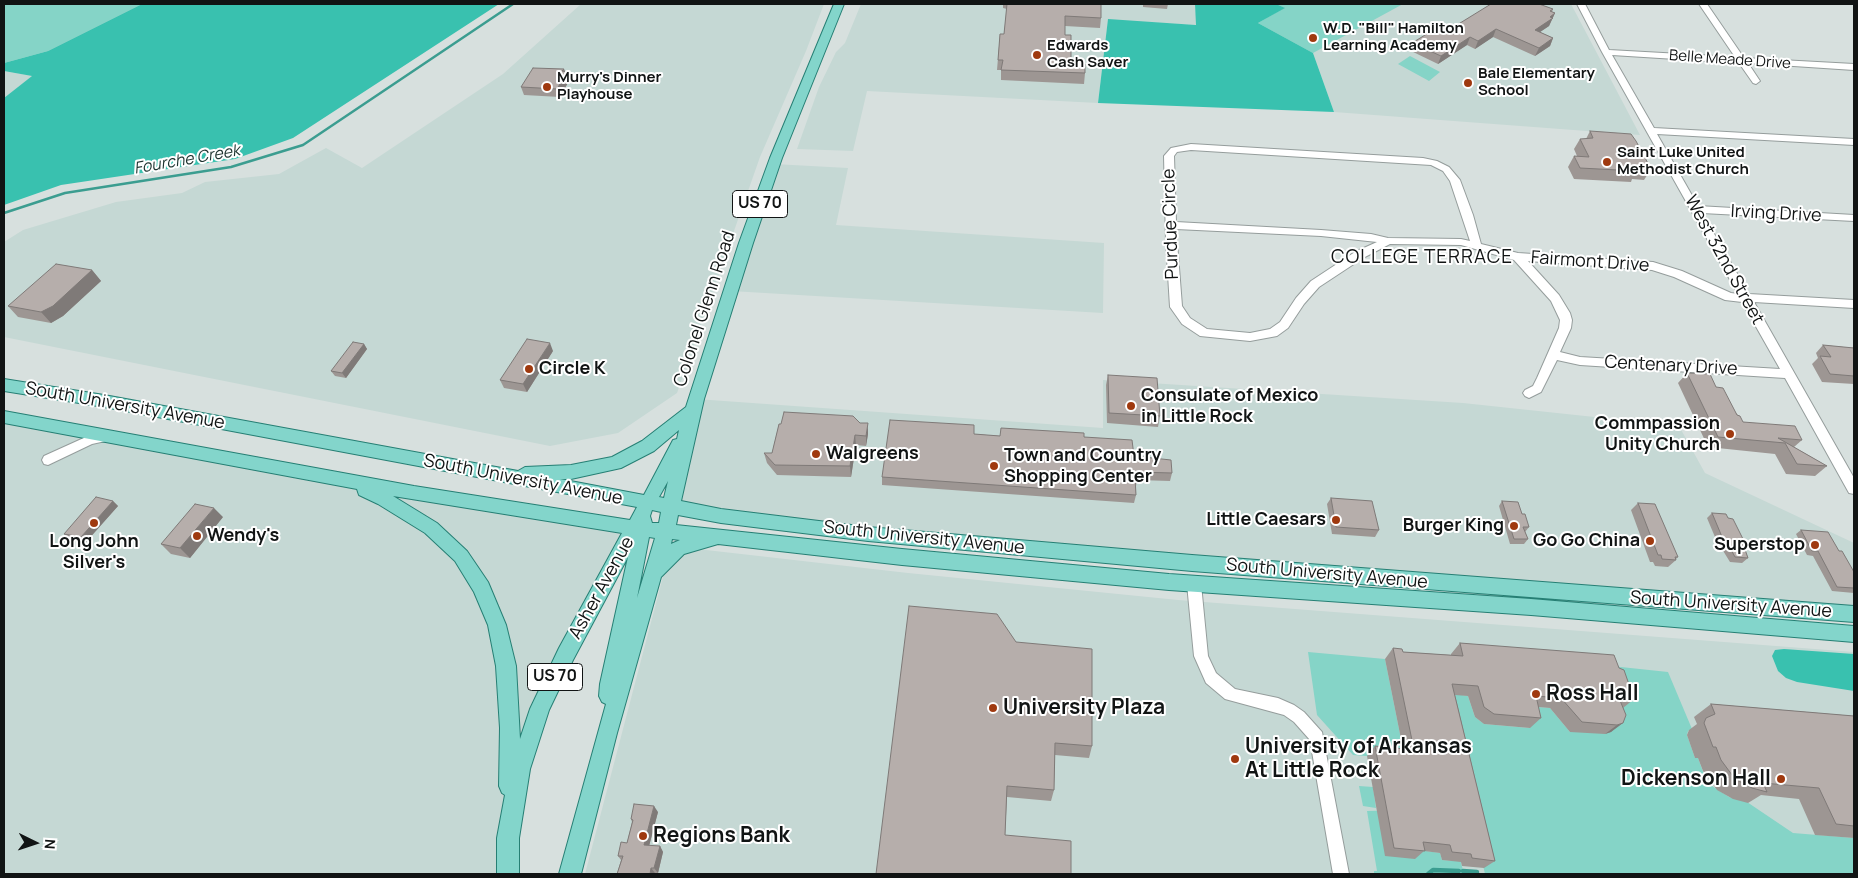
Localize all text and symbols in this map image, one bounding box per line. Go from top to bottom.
place label: W.D. "Bill" Hamilton Learning Academy [1323,20,1464,55]
marker: W.D. "Bill" Hamilton Learning Academy [1307,32,1319,44]
place label: Edwards Cash Saver [1047,37,1128,72]
street label: Belle Meade Drive [1669,47,1791,73]
marker: Edwards Cash Saver [1031,49,1043,61]
place label: Bale Elementary School [1478,65,1595,100]
place label: Murry's Dinner Playhouse [557,69,662,104]
marker: Bale Elementary School [1462,77,1474,89]
marker: Murry's Dinner Playhouse [541,81,553,93]
water label: Fourche Creek [133,141,241,179]
place label: Saint Luke United Methodist Church [1617,144,1749,179]
marker: Saint Luke United Methodist Church [1601,156,1613,168]
street label: Purdue Circle [1158,168,1184,280]
road number: US 70 [732,190,788,218]
street label: West 32nd Street [1680,192,1768,328]
street label: Irving Drive [1730,201,1822,227]
street label: Colonel Glenn Road [670,229,740,389]
district label: COLLEGE TERRACE [1329,247,1515,269]
street label: Fairmont Drive [1530,247,1650,277]
street label: Centenary Drive [1604,352,1738,380]
place label: Circle K [539,358,606,380]
marker: Circle K [523,363,535,375]
street label: South University Avenue [24,378,226,434]
place label: Consulate of Mexico in Little Rock [1141,385,1318,428]
marker: Consulate of Mexico in Little Rock [1125,400,1137,412]
place label: Commpassion Unity Church [1595,413,1720,456]
marker: Commpassion Unity Church [1724,428,1736,440]
place label: Walgreens [826,443,919,465]
place label: Town and Country Shopping Center [1004,445,1161,488]
marker: Walgreens [810,448,822,460]
street label: South University Avenue [422,450,624,510]
marker: Town and Country Shopping Center [988,460,1000,472]
place label: Little Caesars [1206,509,1326,531]
marker: Little Caesars [1330,514,1342,526]
place label: Burger King [1403,515,1504,537]
marker: Long John Silver's [88,517,100,529]
street label: South University Avenue [822,517,1026,559]
marker: Burger King [1508,520,1520,532]
place label: Wendy's [207,525,279,547]
marker: Wendy's [191,530,203,542]
place label: Go Go China [1533,530,1640,552]
place label: Long John Silver's [49,531,139,574]
street label: Asher Avenue [565,533,639,643]
place label: Superstop [1714,534,1805,556]
marker: Go Go China [1644,535,1656,547]
marker: Superstop [1809,539,1821,551]
street label: South University Avenue [1225,554,1429,594]
street label: South University Avenue [1629,587,1833,623]
road number: US 70 [528,664,582,690]
place label: Ross Hall [1546,681,1639,707]
marker: Ross Hall [1530,688,1542,700]
place label: University Plaza [1003,695,1165,721]
marker: University Plaza [987,702,999,714]
place label: University of Arkansas At Little Rock [1245,734,1472,784]
marker: University of Arkansas At Little Rock [1229,753,1241,765]
place label: Dickenson Hall [1621,766,1771,792]
marker: Dickenson Hall [1775,773,1787,785]
north arrow [10,818,60,868]
place label: Regions Bank [653,823,790,849]
marker: Regions Bank [637,830,649,842]
text: N [41,838,60,850]

